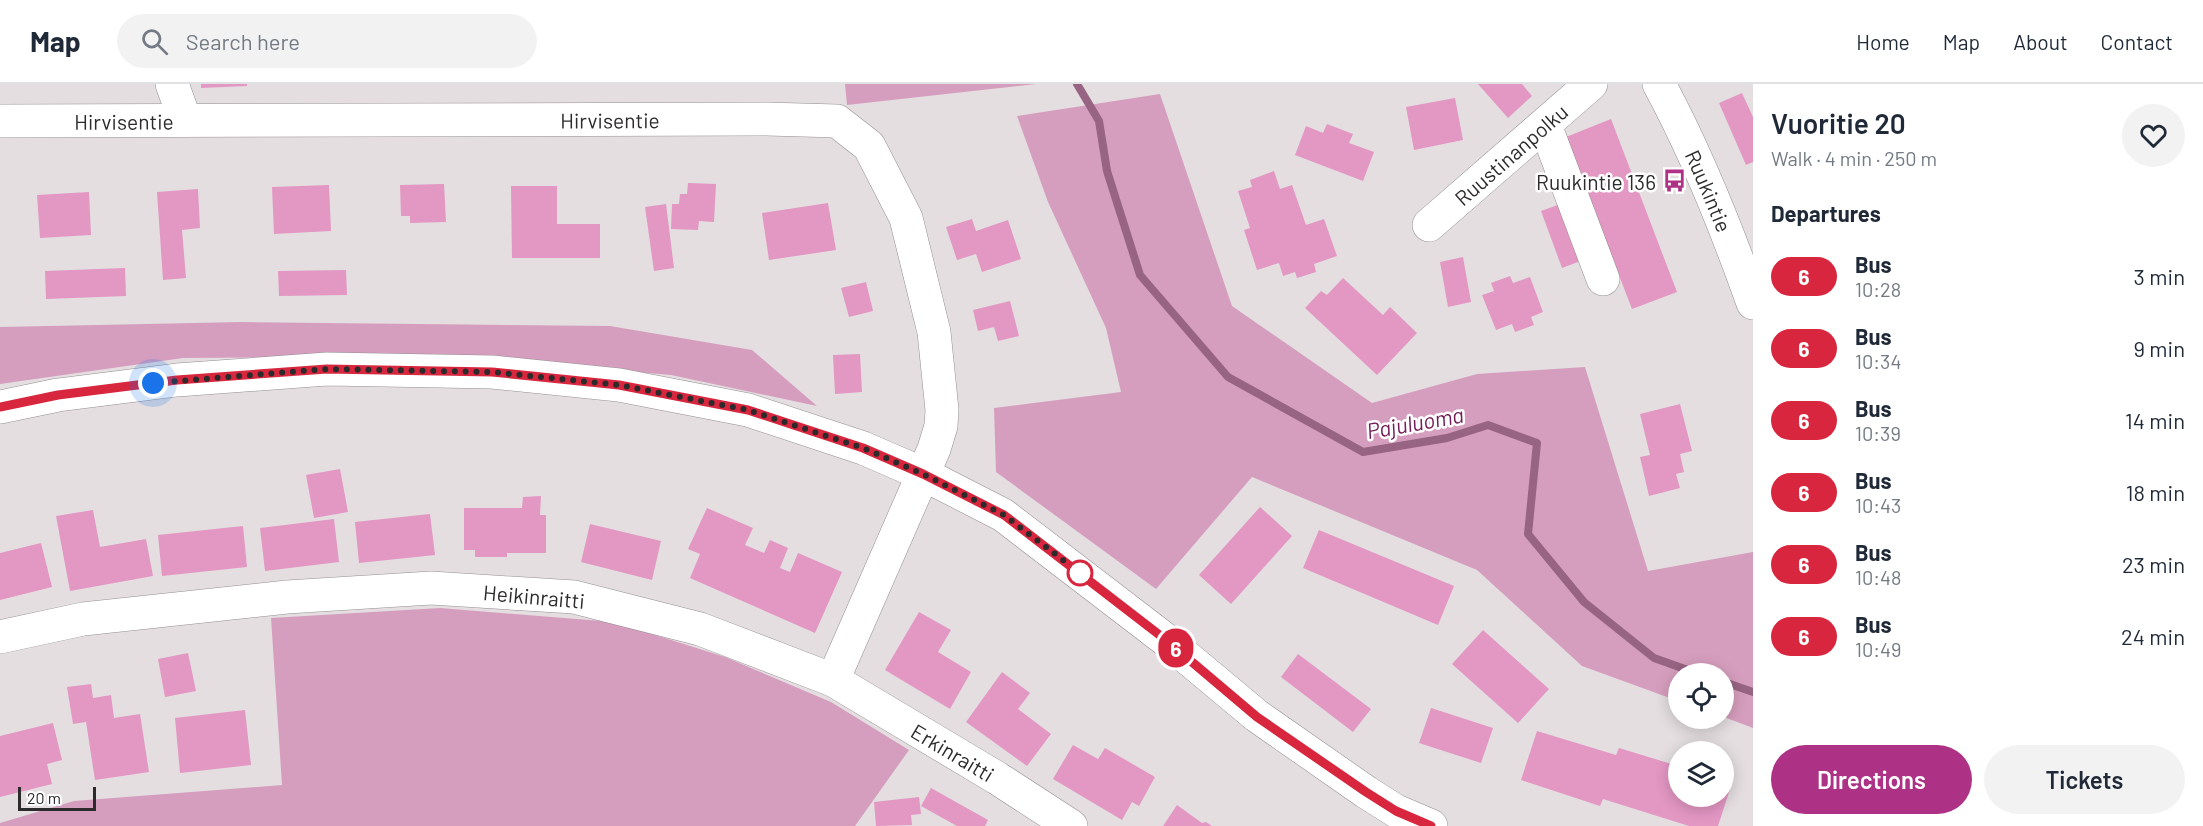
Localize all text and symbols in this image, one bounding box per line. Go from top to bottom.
search box [117,14,537,68]
text: Map [30,24,81,58]
icon: search [138,25,171,58]
text: Search here [186,28,300,54]
text: Home [1856,29,1910,54]
text: Map [1943,29,1980,54]
text: About [2013,29,2068,54]
text: Contact [2101,29,2173,54]
street label: Ruustinanpolku [1449,98,1572,210]
button: heart [2122,104,2185,167]
text: Vuoritie 20 [1771,106,1906,140]
street label: Hirvisentie [560,107,660,132]
street label: Hirvisentie [74,108,174,133]
street label: Ruukintie [1681,146,1738,235]
text: Walk · 4 min · 250 m [1771,146,1937,170]
bus stop icon: Ruukintie 136 [1661,168,1687,194]
place label: Ruukintie 136 [1536,169,1656,194]
text: Departures [1771,200,1881,226]
text: Bus [1855,251,1892,277]
text: 3 min [2134,263,2185,289]
text: 6 [1798,264,1810,289]
text: 10:28 [1855,277,1901,301]
text: Bus [1855,323,1892,349]
text: 9 min [2133,335,2185,361]
text: 6 [1798,336,1810,361]
text: 10:34 [1855,349,1901,373]
your location [138,368,168,398]
text: Bus [1855,395,1892,421]
water label: Pajuluoma [1364,401,1466,443]
text: 14 min [2125,407,2185,433]
text: 6 [1798,408,1810,433]
text: 10:39 [1855,421,1901,445]
text: Bus [1855,467,1892,493]
text: 18 min [2126,479,2185,505]
text: 6 [1798,480,1810,505]
text: 10:43 [1855,493,1901,517]
text: Bus [1855,539,1892,565]
text: 23 min [2122,551,2185,577]
text: 6 [1798,552,1810,577]
unlabelled marker [1067,560,1093,586]
text: 10:48 [1855,565,1902,589]
street label: Heikinraitti [482,579,586,613]
text: Bus [1855,611,1892,637]
text: 24 min [2121,623,2185,649]
text: 6 [1798,624,1810,649]
line badge: 6 [1156,628,1196,668]
text: 6 [1170,636,1182,661]
text: 10:49 [1855,637,1902,661]
map controls [1668,663,1734,807]
button: locate [1668,663,1734,729]
street label: Erkinraitti [907,717,999,786]
button: layers [1668,741,1734,807]
button: Directions [1771,745,1972,814]
button: Tickets [1984,745,2185,814]
scale bar [18,784,96,812]
text: 20 m [27,788,61,807]

